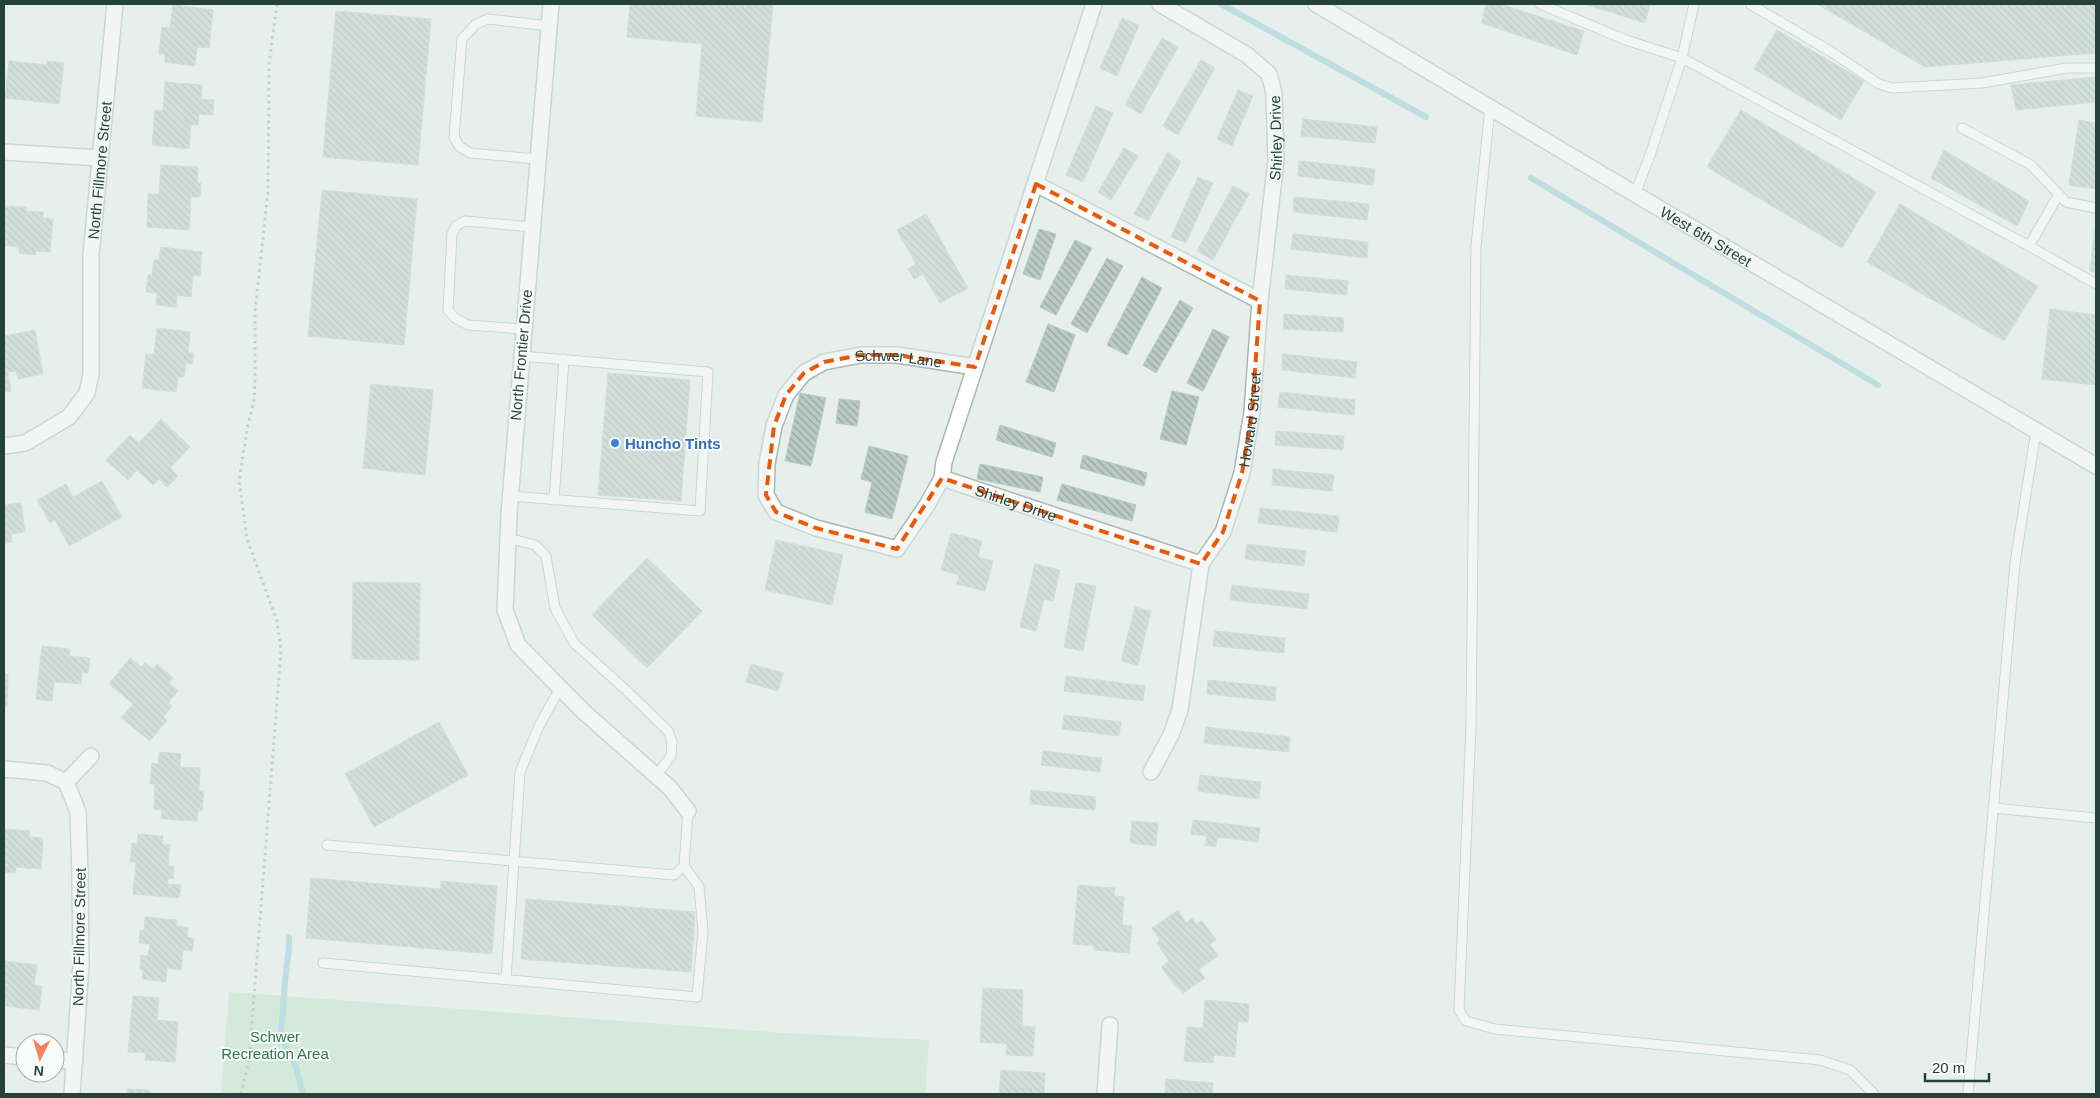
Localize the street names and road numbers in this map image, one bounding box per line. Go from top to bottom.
street label: Shirley Drive [1265,95,1285,181]
street label: North Fillmore Street [84,100,114,240]
street label: West 6th Street [1657,202,1756,270]
street label: North Frontier Drive [507,289,535,421]
street label: Schwer Lane [853,346,943,370]
street label: Howard Street [1235,370,1263,468]
street label: Shirley Drive [973,481,1059,524]
street label: North Fillmore Street [69,867,89,1006]

